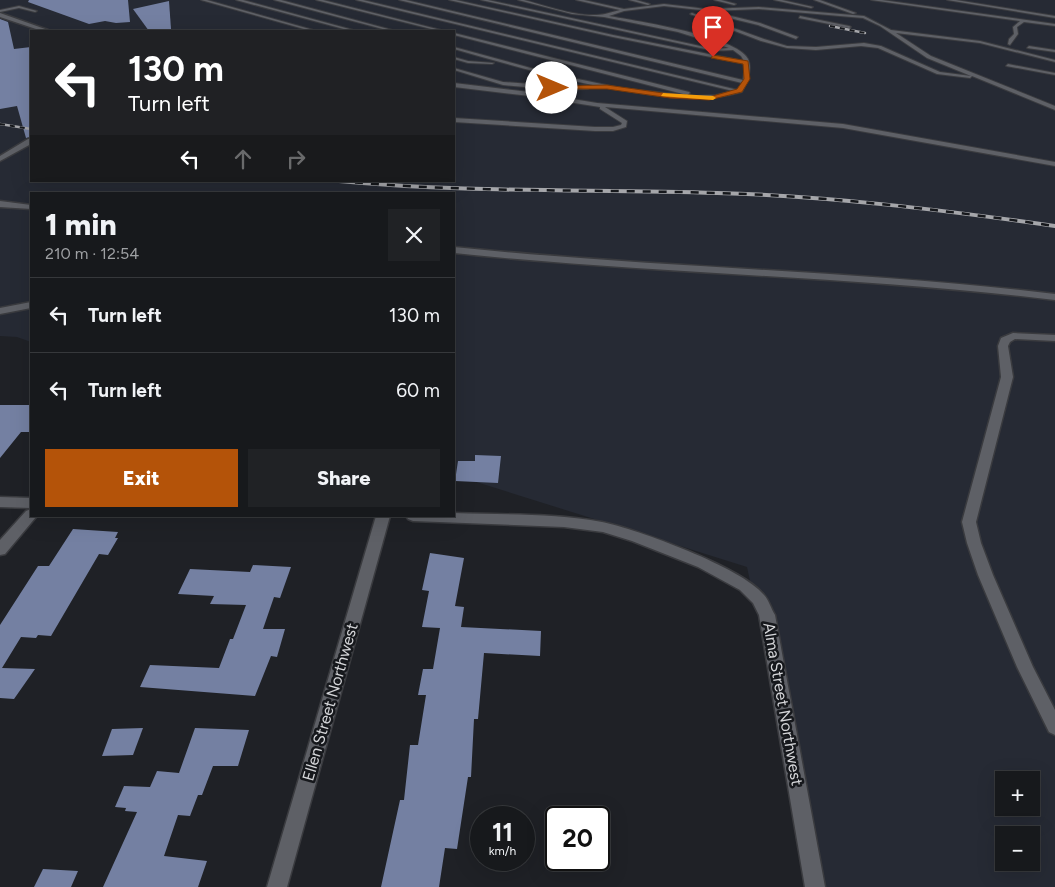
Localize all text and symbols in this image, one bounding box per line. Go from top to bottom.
pin [692,6,734,57]
icon: arrive [699,13,727,41]
text: 130 m [128,48,224,90]
icon: left [45,50,110,115]
position arrow [525,61,577,113]
text: Turn left [128,90,210,117]
icon: left [176,145,204,173]
icon: ahead [229,145,257,173]
icon: right [282,145,310,173]
text: 1 min [45,206,117,243]
button: close [388,209,440,261]
text: 210 m · 12:54 [45,244,139,263]
icon: left [45,301,73,329]
text: Turn left [88,304,162,327]
text: 130 m [389,304,440,327]
icon: left [45,376,73,404]
text: Turn left [88,379,162,402]
text: 60 m [396,379,440,402]
button: Exit [45,449,238,507]
button: Share [248,449,440,507]
street label: Ellen Street Northwest [298,621,362,783]
street label: Alma Street Northwest [759,621,807,787]
map controls [995,771,1040,871]
button: + [995,771,1040,816]
speed limit sign: 20 [545,806,610,871]
text: 11 [492,817,513,847]
button: − [995,826,1040,871]
text: km/h [489,844,516,858]

